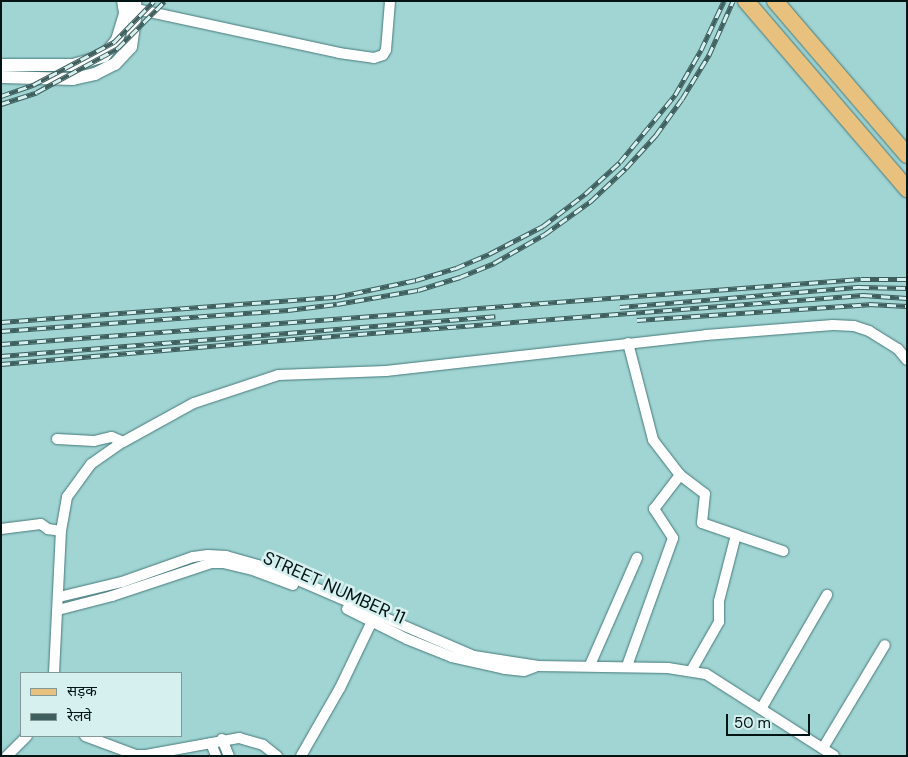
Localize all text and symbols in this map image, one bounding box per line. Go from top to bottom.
street label: STREET NUMBER 11 [260,547,408,629]
legend [20,672,182,737]
text: सड़क [67,681,97,701]
scale bar [728,704,812,736]
text: रेलवे [67,706,92,726]
text: 50 m [734,713,771,733]

